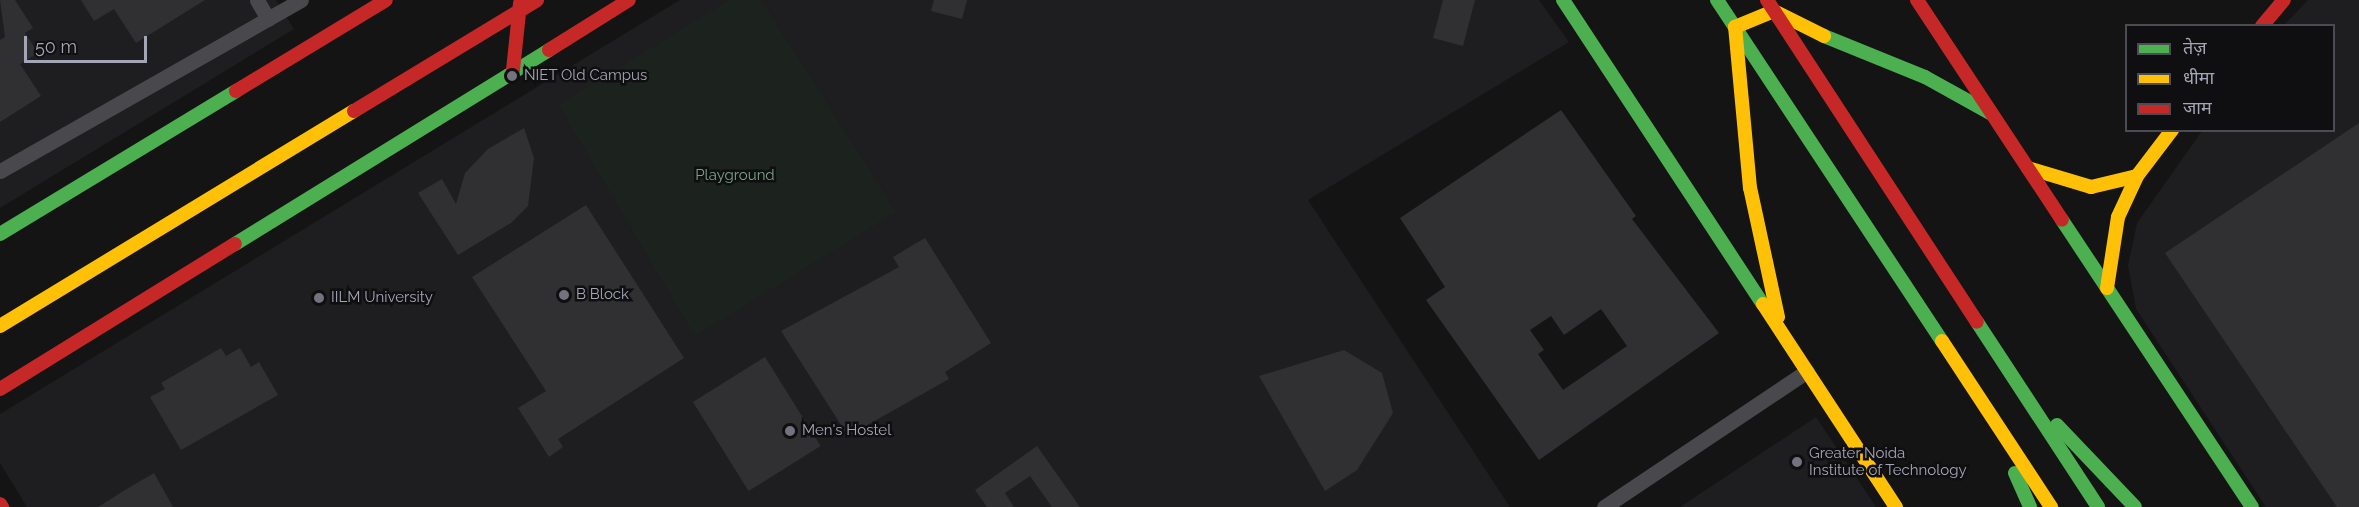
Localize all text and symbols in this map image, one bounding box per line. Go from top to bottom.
scale bar [27,24,150,62]
legend [2125,24,2335,132]
text: 50 m [35,36,77,57]
text: तेज़ [2183,37,2207,58]
place label: NIET Old Campus [524,67,648,85]
text: धीमा [2183,67,2214,88]
marker: NIET Old Campus [505,69,519,83]
text: जाम [2183,97,2212,118]
park label: Playground [695,167,775,185]
place label: B Block [576,286,629,304]
marker: B Block [557,288,571,302]
place label: IILM University [331,289,433,307]
marker: IILM University [312,291,326,305]
place label: Men's Hostel [802,422,891,440]
marker: Men's Hostel [783,424,797,438]
place label: Greater Noida Institute of Technology [1809,444,1967,479]
marker: Greater Noida Institute of Technology [1790,455,1804,469]

